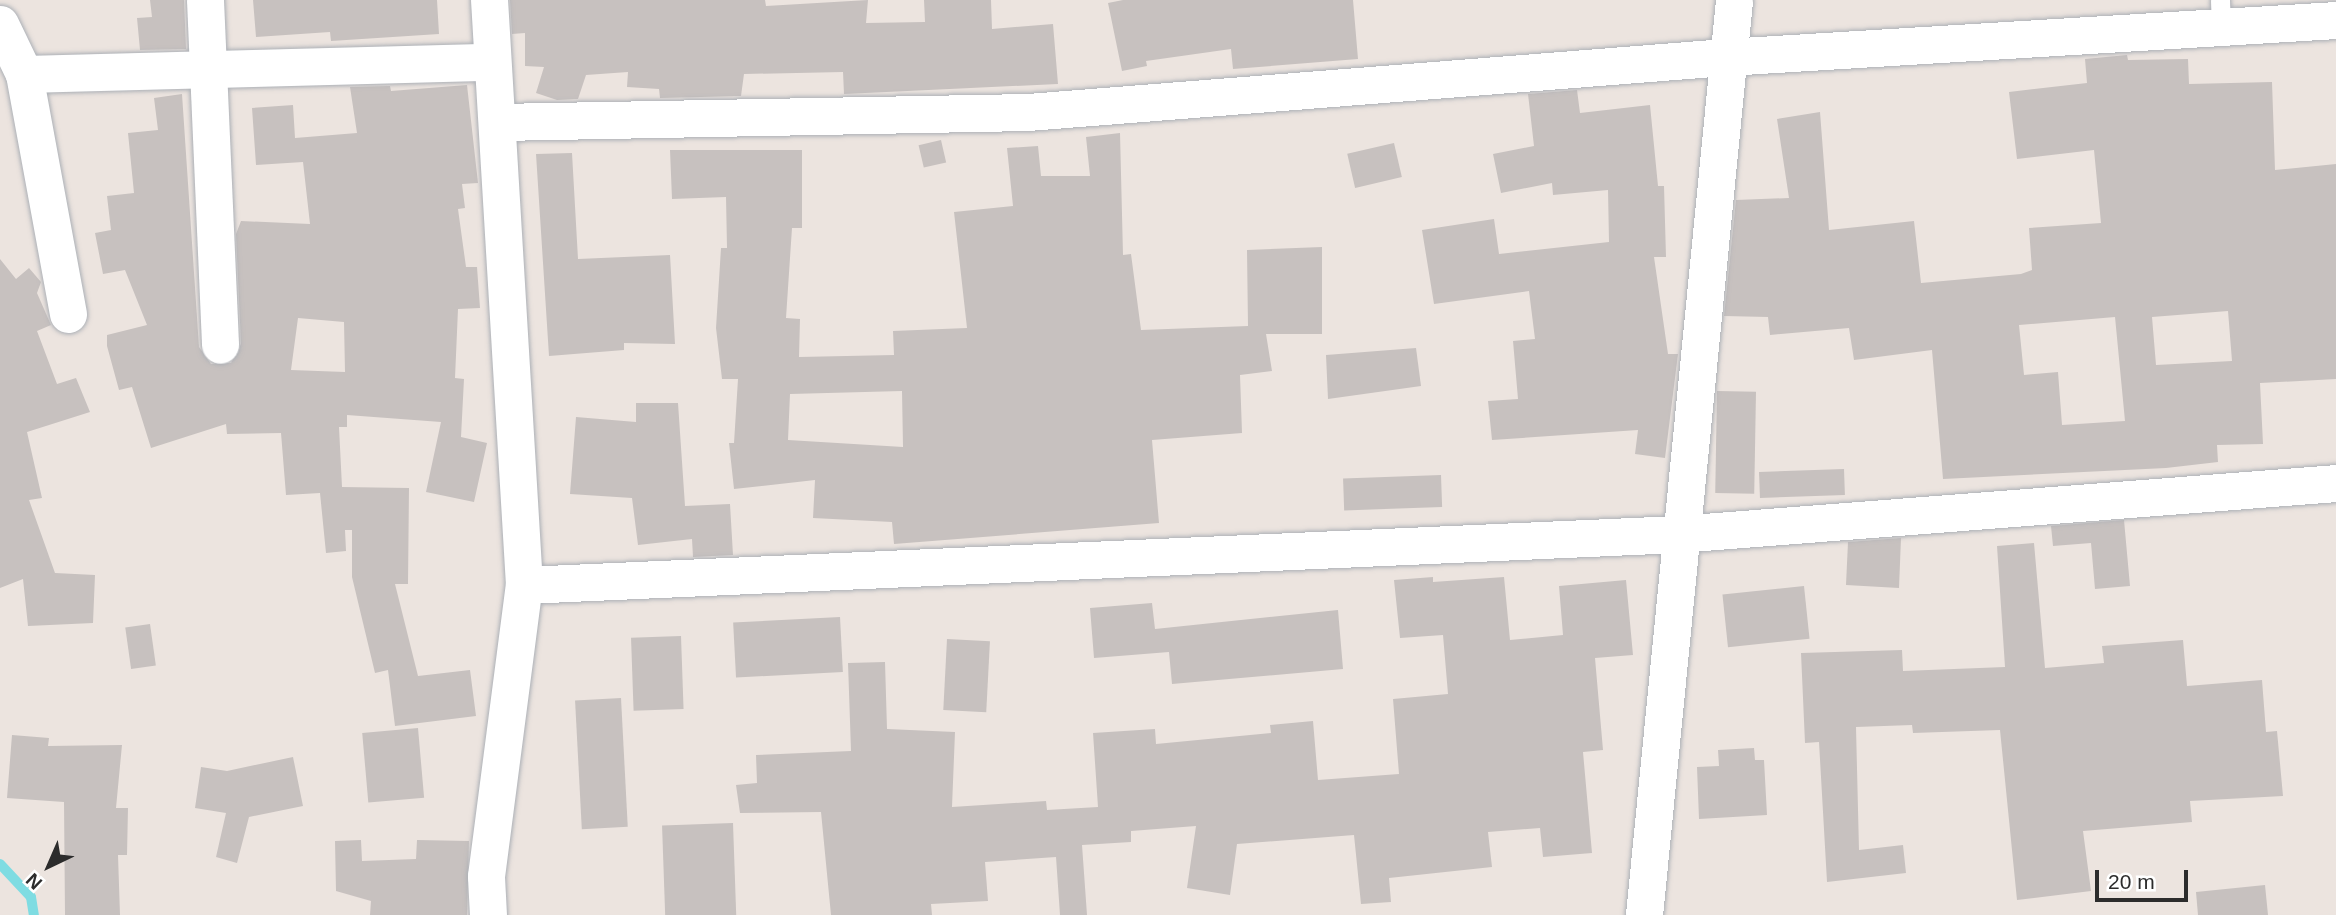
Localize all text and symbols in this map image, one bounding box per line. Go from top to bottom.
north arrow [14,831,84,901]
scale bar [2098,856,2191,900]
text: N [22,869,46,894]
text: 20 m [2108,870,2155,893]

